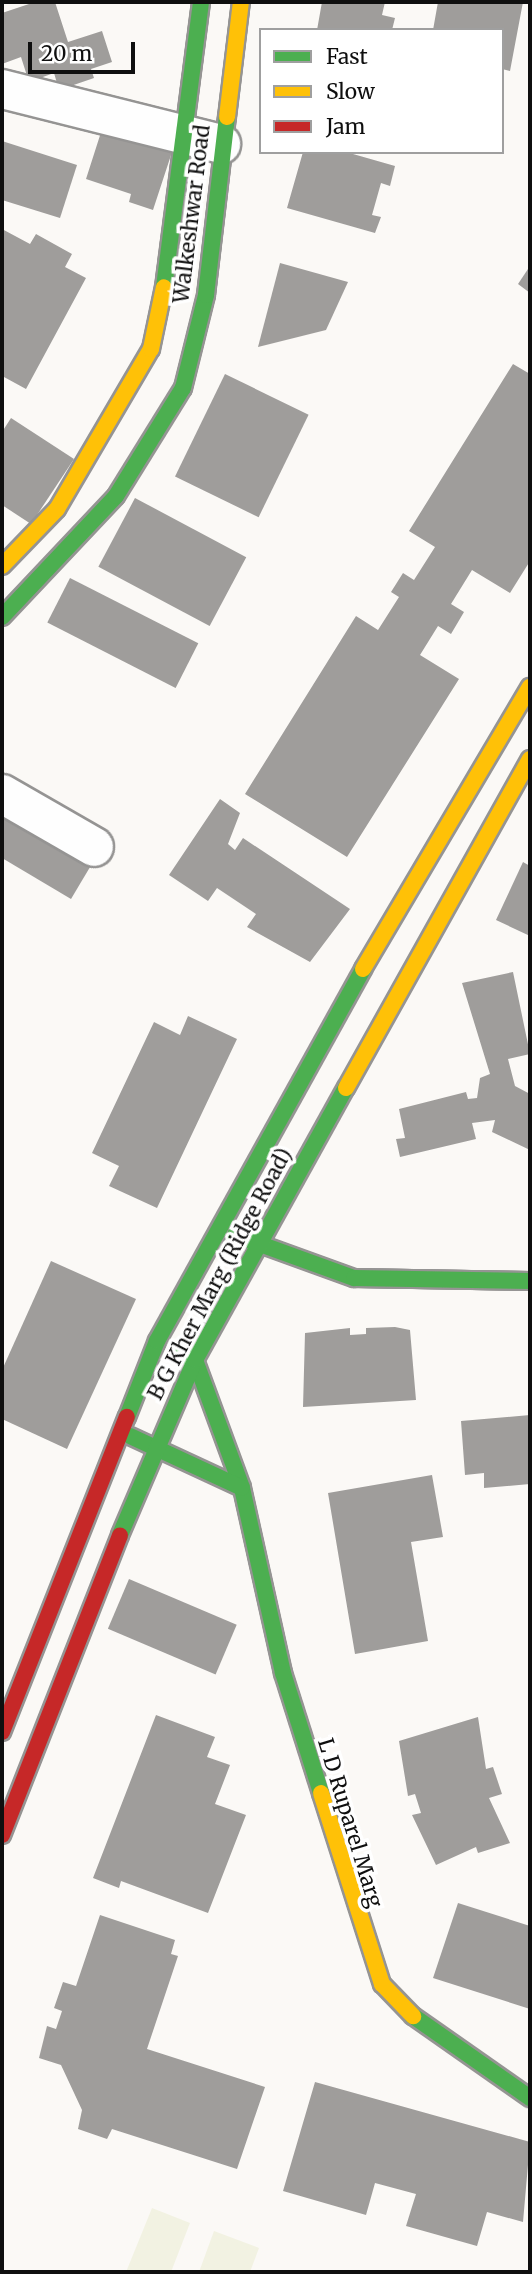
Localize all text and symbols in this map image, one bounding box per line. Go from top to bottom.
scale bar [32,28,138,72]
legend [259,28,504,154]
text: 20 m [41,40,92,67]
text: Fast [326,43,368,70]
text: Slow [326,78,375,105]
text: Jam [326,113,365,140]
street label: Walkeshwar Road [169,123,215,305]
street label: B G Kher Marg (Ridge Road) [143,1144,297,1404]
street label: L D Ruparel Marg [312,1735,388,1911]

